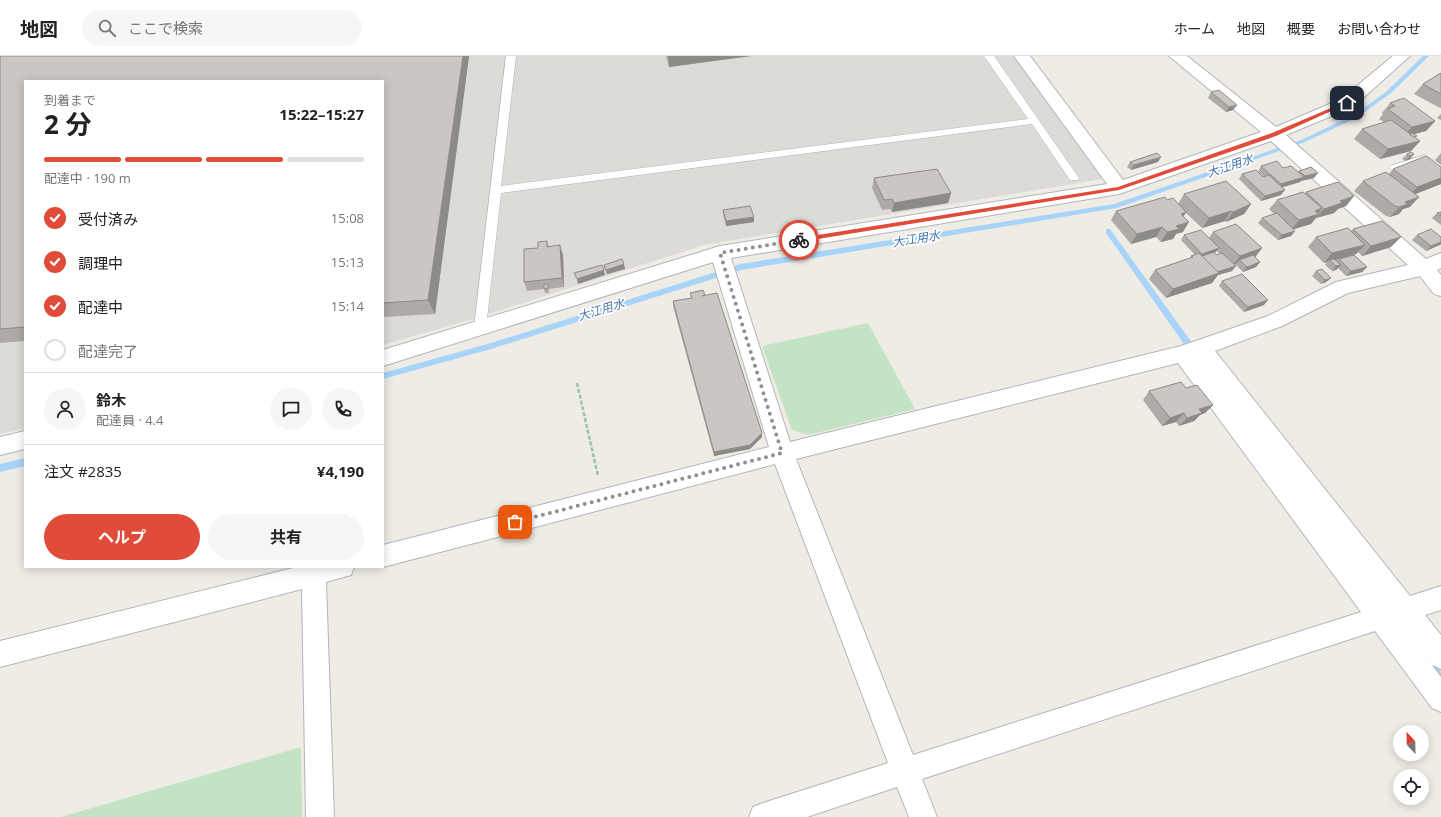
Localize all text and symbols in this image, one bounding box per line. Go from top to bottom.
search box [82,10,362,46]
text: 地図 [20,16,58,42]
icon: search [96,17,118,39]
text: ここで検索 [128,18,203,38]
text: ホーム [1173,19,1215,38]
text: 地図 [1237,19,1265,38]
text: 概要 [1287,19,1315,38]
text: お問い合わせ [1337,19,1421,38]
pin [1330,86,1364,120]
text: 到着まで [44,91,96,109]
icon: home [1336,92,1358,114]
text: 15:22–15:27 [279,104,364,124]
text: 2 分 [44,106,92,142]
water label: 大江用水 [1204,149,1257,181]
text: 配達中 · 190 m [44,169,131,187]
icon: check [44,207,66,229]
text: 受付済み [78,209,138,229]
text: 15:08 [331,209,364,227]
courier [779,220,819,260]
water label: 大江用水 [891,226,943,251]
icon: bike [788,229,810,251]
icon: check [44,251,66,273]
text: 調理中 [78,253,123,273]
text: 15:13 [331,253,364,271]
water label: 大江用水 [575,294,628,325]
icon: check [44,295,66,317]
text: 配達中 [78,297,123,317]
text: 15:14 [331,297,364,315]
text: 配達完了 [78,341,138,361]
button: person [44,388,86,430]
button: chat [270,388,312,430]
button: phone [322,388,364,430]
text: 鈴木 [96,390,126,410]
text: 配達員 · 4.4 [96,411,163,429]
text: 注文 #2835 [44,461,122,481]
text: ¥4,190 [317,461,364,481]
pin [498,505,532,539]
icon: bag [504,511,526,533]
button: ヘルプ [44,514,200,560]
button: 共有 [208,514,364,560]
north arrow [1393,725,1429,761]
map controls [1393,725,1429,805]
button: locate [1393,769,1429,805]

